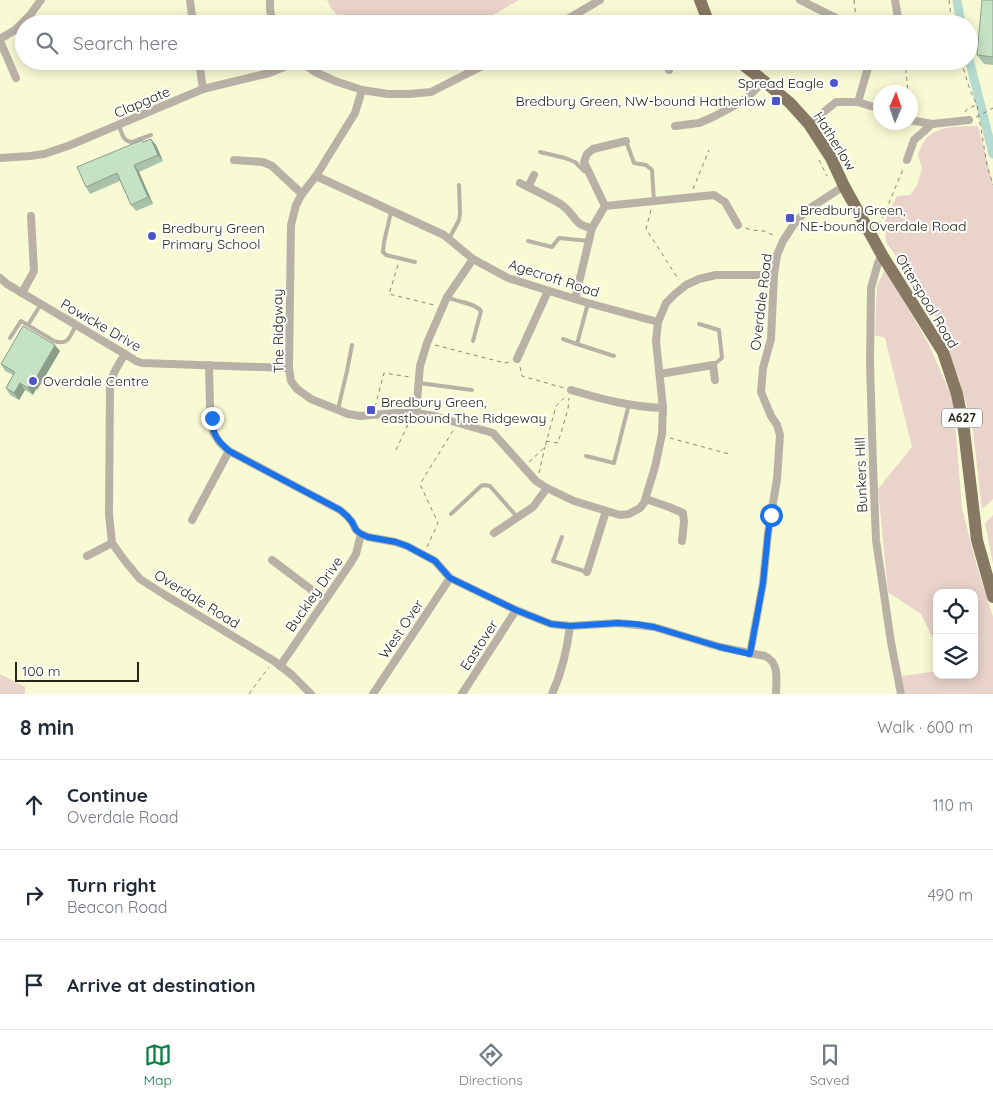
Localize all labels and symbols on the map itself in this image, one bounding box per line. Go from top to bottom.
place label: Spread Eagle [738,74,824,92]
marker: Spread Eagle [828,77,840,89]
street label: Clapgate [111,82,173,122]
north arrow [873,85,918,130]
place label: Bredbury Green, NW-bound Hatherlow [515,92,766,110]
marker: Bredbury Green, NW-bound Hatherlow [770,95,782,107]
street label: Hatherlow [810,108,861,174]
place label: Bredbury Green, NE-bound Overdale Road [800,201,966,235]
marker: Bredbury Green, NE-bound Overdale Road [784,212,796,224]
place label: Bredbury Green Primary School [162,219,265,253]
marker: Bredbury Green Primary School [146,230,158,242]
street label: Otterspool Road [892,250,962,352]
street label: Overdale Road [746,252,776,352]
street label: Agecroft Road [506,255,602,301]
street label: The Ridgway [268,288,288,374]
street label: Powicke Drive [58,295,145,355]
place label: Overdale Centre [43,372,149,390]
marker: Overdale Centre [27,375,39,387]
place label: Bredbury Green, eastbound The Ridgeway [381,393,546,427]
marker: Bredbury Green, eastbound The Ridgeway [365,404,377,416]
route end [201,407,224,430]
road number: A627 [942,408,982,428]
street label: Bunkers Hill [851,437,871,513]
route start [760,504,783,527]
street label: Buckley Drive [281,553,347,635]
street label: Overdale Road [151,566,243,632]
street label: West Over [375,595,428,662]
street label: Eastover [456,616,502,674]
scale bar [15,659,139,682]

